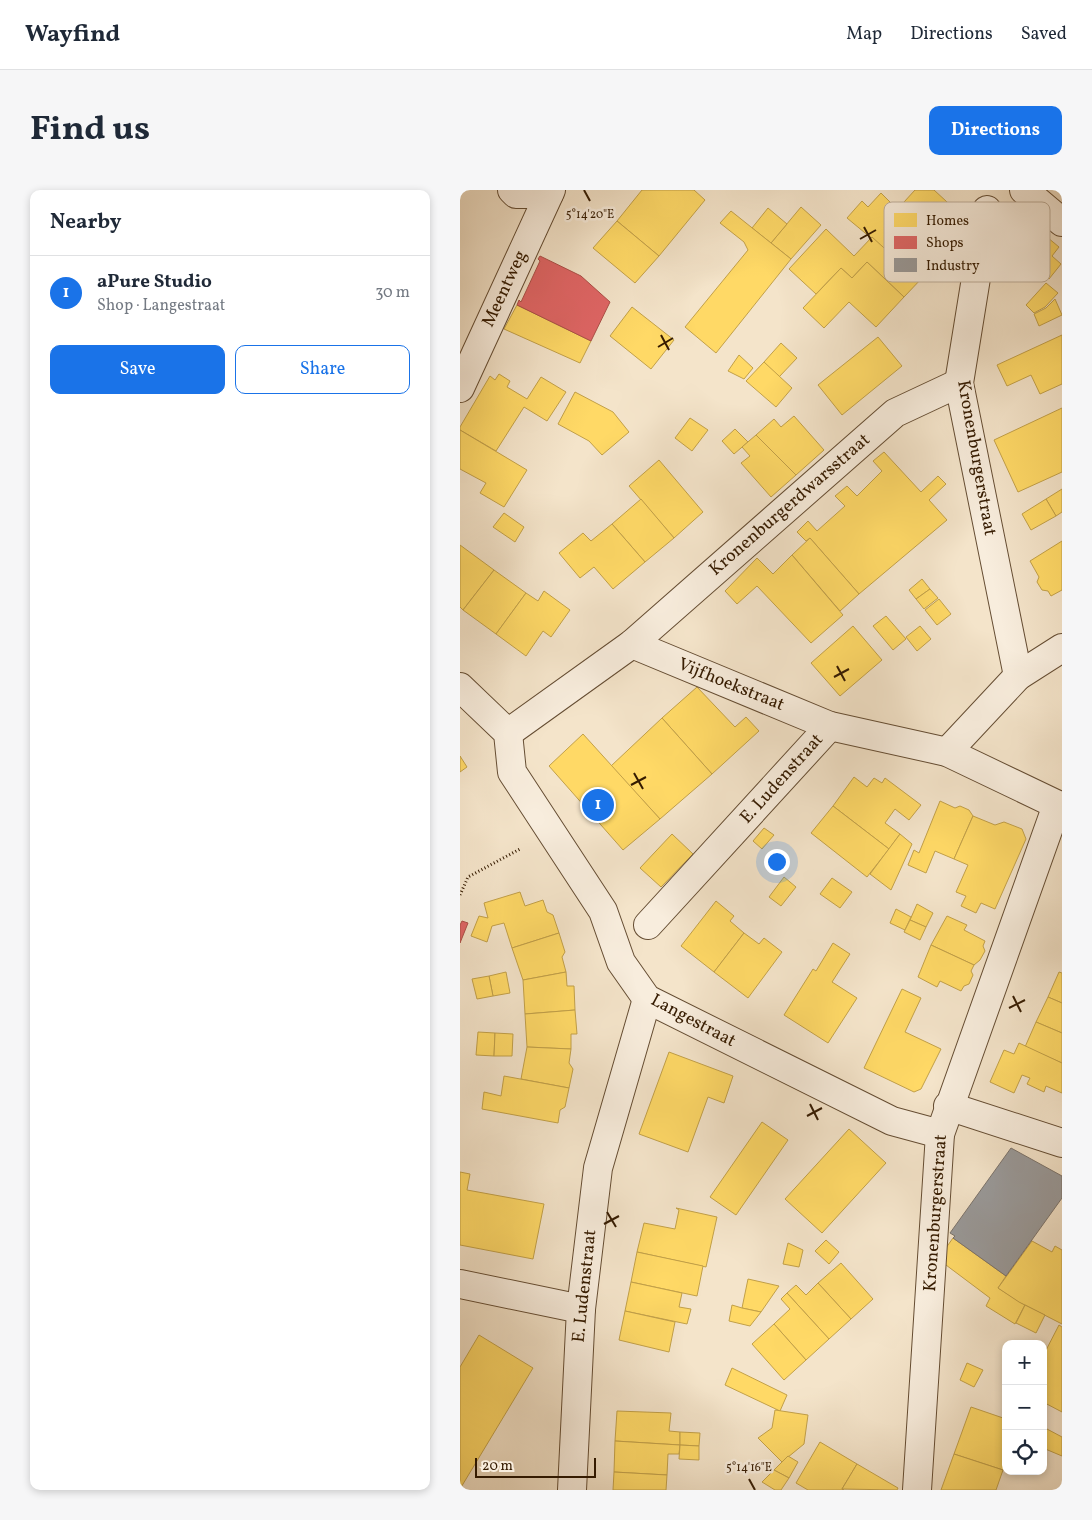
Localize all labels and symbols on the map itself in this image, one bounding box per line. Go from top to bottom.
legend [884,202,1050,282]
text: 5°14'20"E [566,207,614,223]
text: Homes [926,212,969,231]
text: Shops [926,234,964,253]
street label: Meentweg [476,247,534,331]
text: Industry [926,257,980,276]
street label: Kronenburgerstraat [950,378,1002,538]
street label: Kronenburgerdwarsstraat [704,428,876,582]
street label: Vijfhoekstraat [674,652,788,718]
street label: E. Ludenstraat [735,728,829,830]
pin: 1 [582,786,614,824]
your location [764,849,790,875]
street label: Langestraat [646,988,740,1054]
street label: Kronenburgerstraat [918,1133,954,1293]
street label: E. Ludenstraat [567,1228,603,1344]
scale bar [475,1455,596,1478]
text: 5°14'16"E [726,1460,772,1476]

